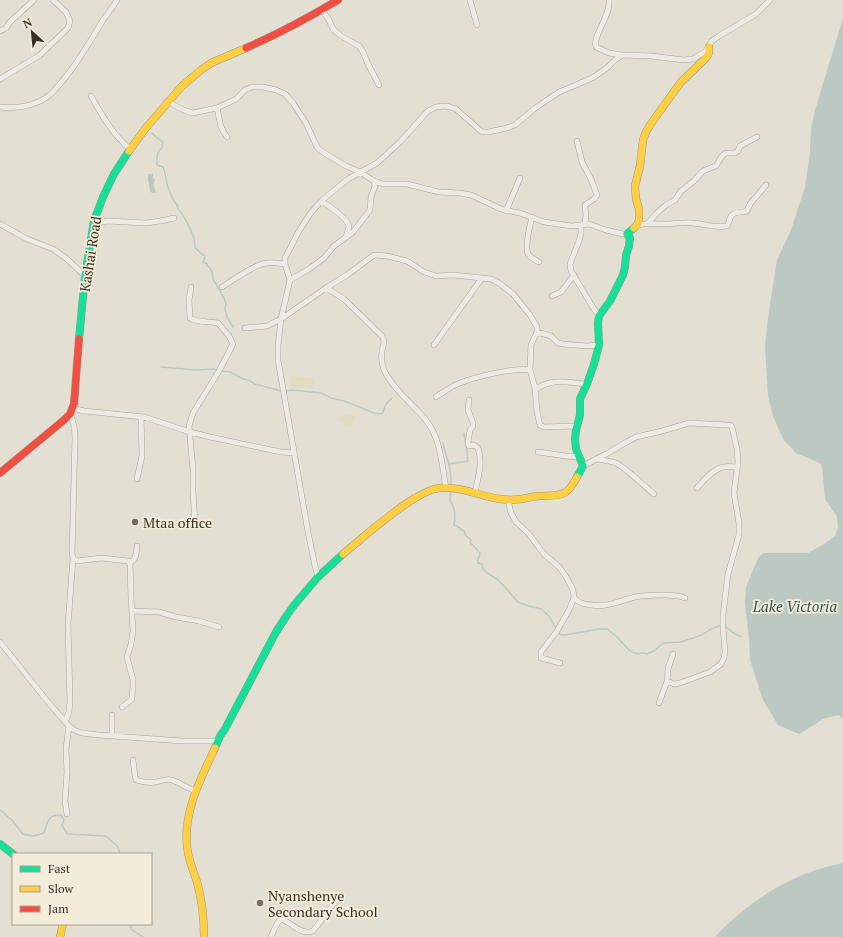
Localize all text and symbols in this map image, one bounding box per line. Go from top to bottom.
north arrow [12,12,52,52]
text: N [21,15,35,31]
street label: Kashai Road [75,215,105,293]
place label: Mtaa office [143,513,212,532]
marker: Mtaa office [130,517,140,527]
water label: Lake Victoria [752,596,837,616]
legend [12,853,152,925]
text: Fast [48,861,71,876]
text: Slow [48,881,74,896]
place label: Nyanshenye Secondary School [268,886,378,921]
marker: Nyanshenye Secondary School [255,898,265,908]
text: Jam [48,901,69,916]

